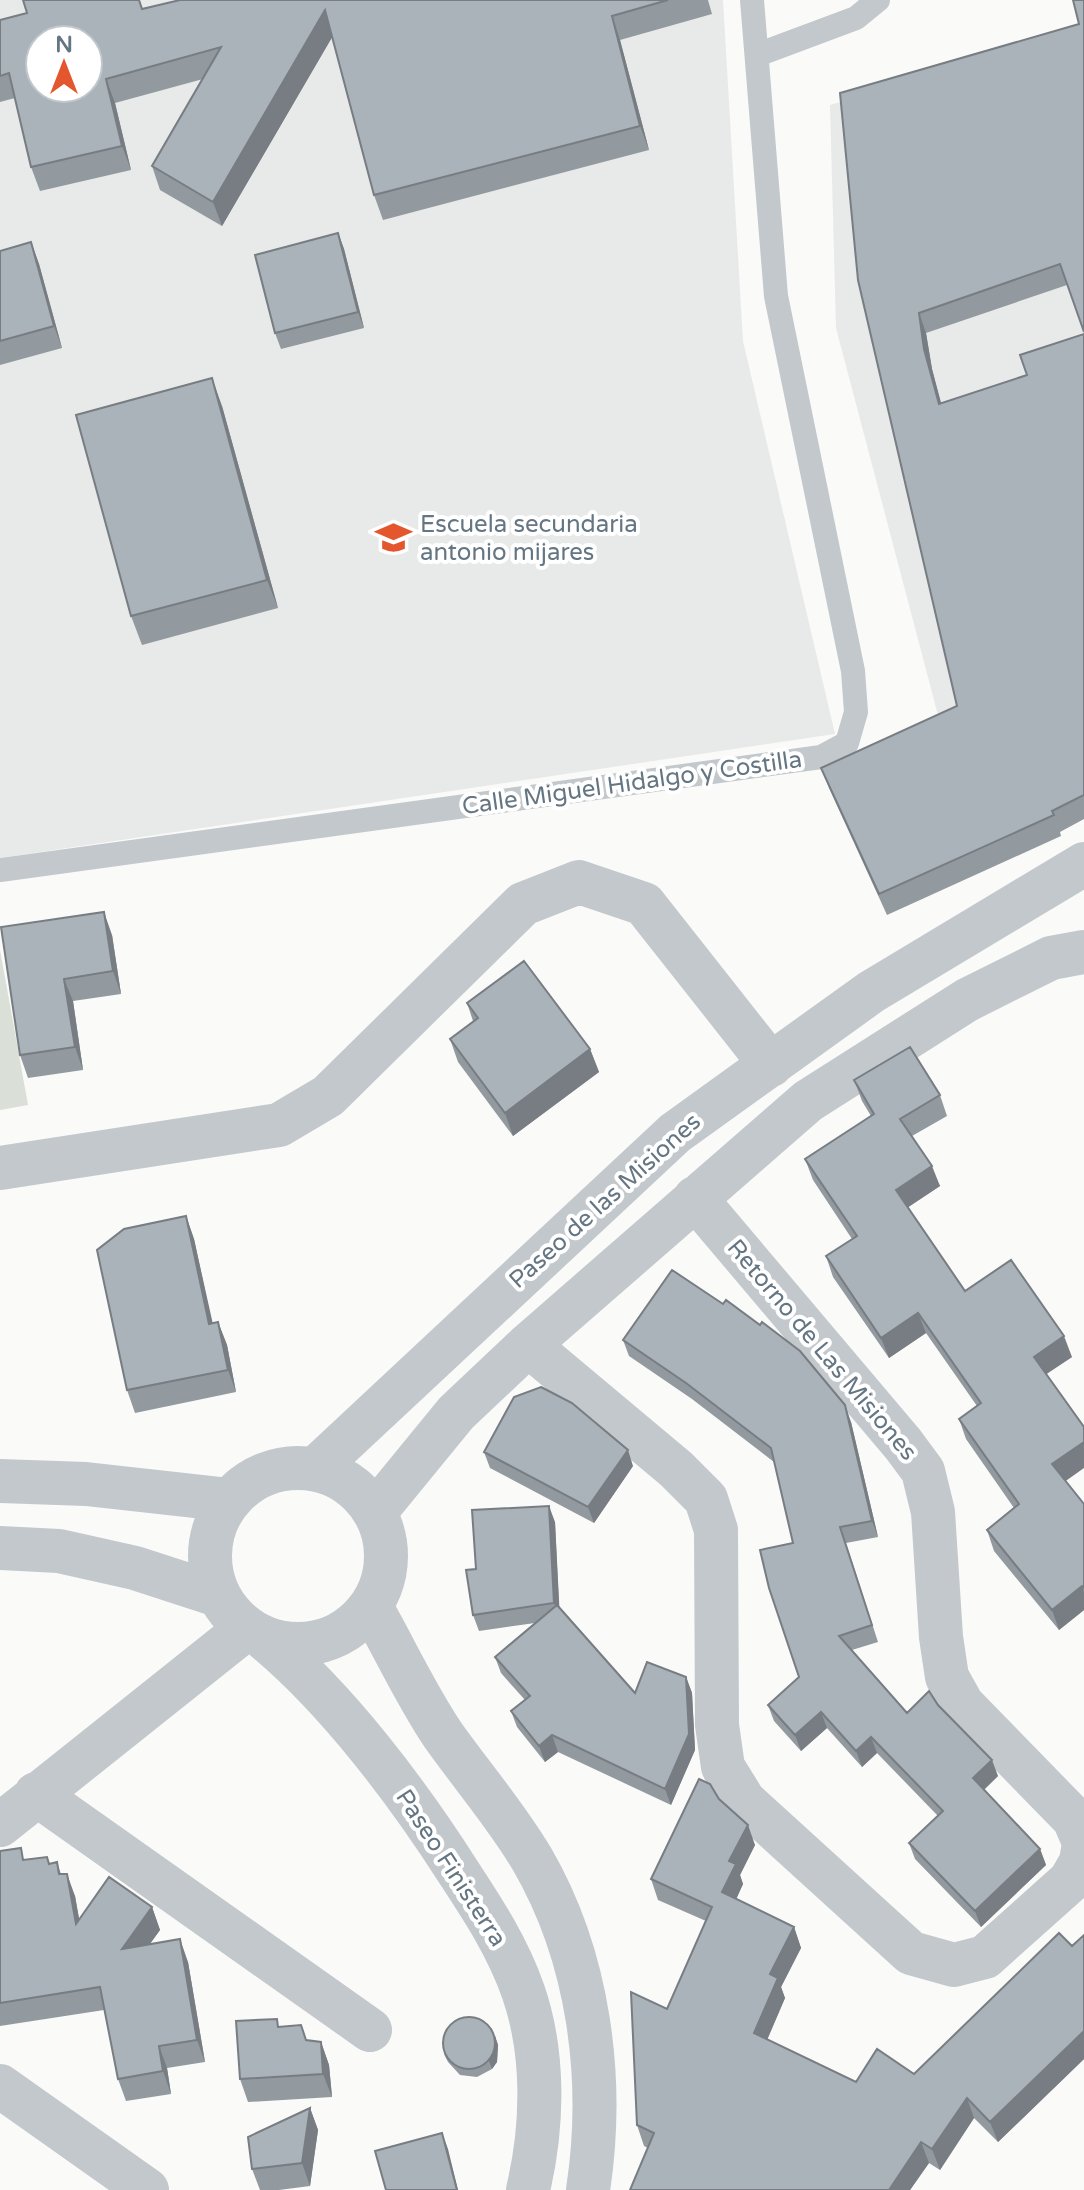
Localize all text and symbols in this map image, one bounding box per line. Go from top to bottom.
north arrow [24,24,104,104]
text: N [55,32,73,58]
place label: Escuela secundaria antonio mijares [420,510,638,567]
school or university icon: Escuela secundaria antonio mijares [375,519,413,557]
street label: Calle Miguel Hidalgo y Costilla [460,745,804,821]
street label: Paseo de las Misiones [503,1107,707,1295]
street label: Retorno de Las Misiones [721,1234,923,1466]
street label: Paseo Finisterra [389,1784,513,1952]

